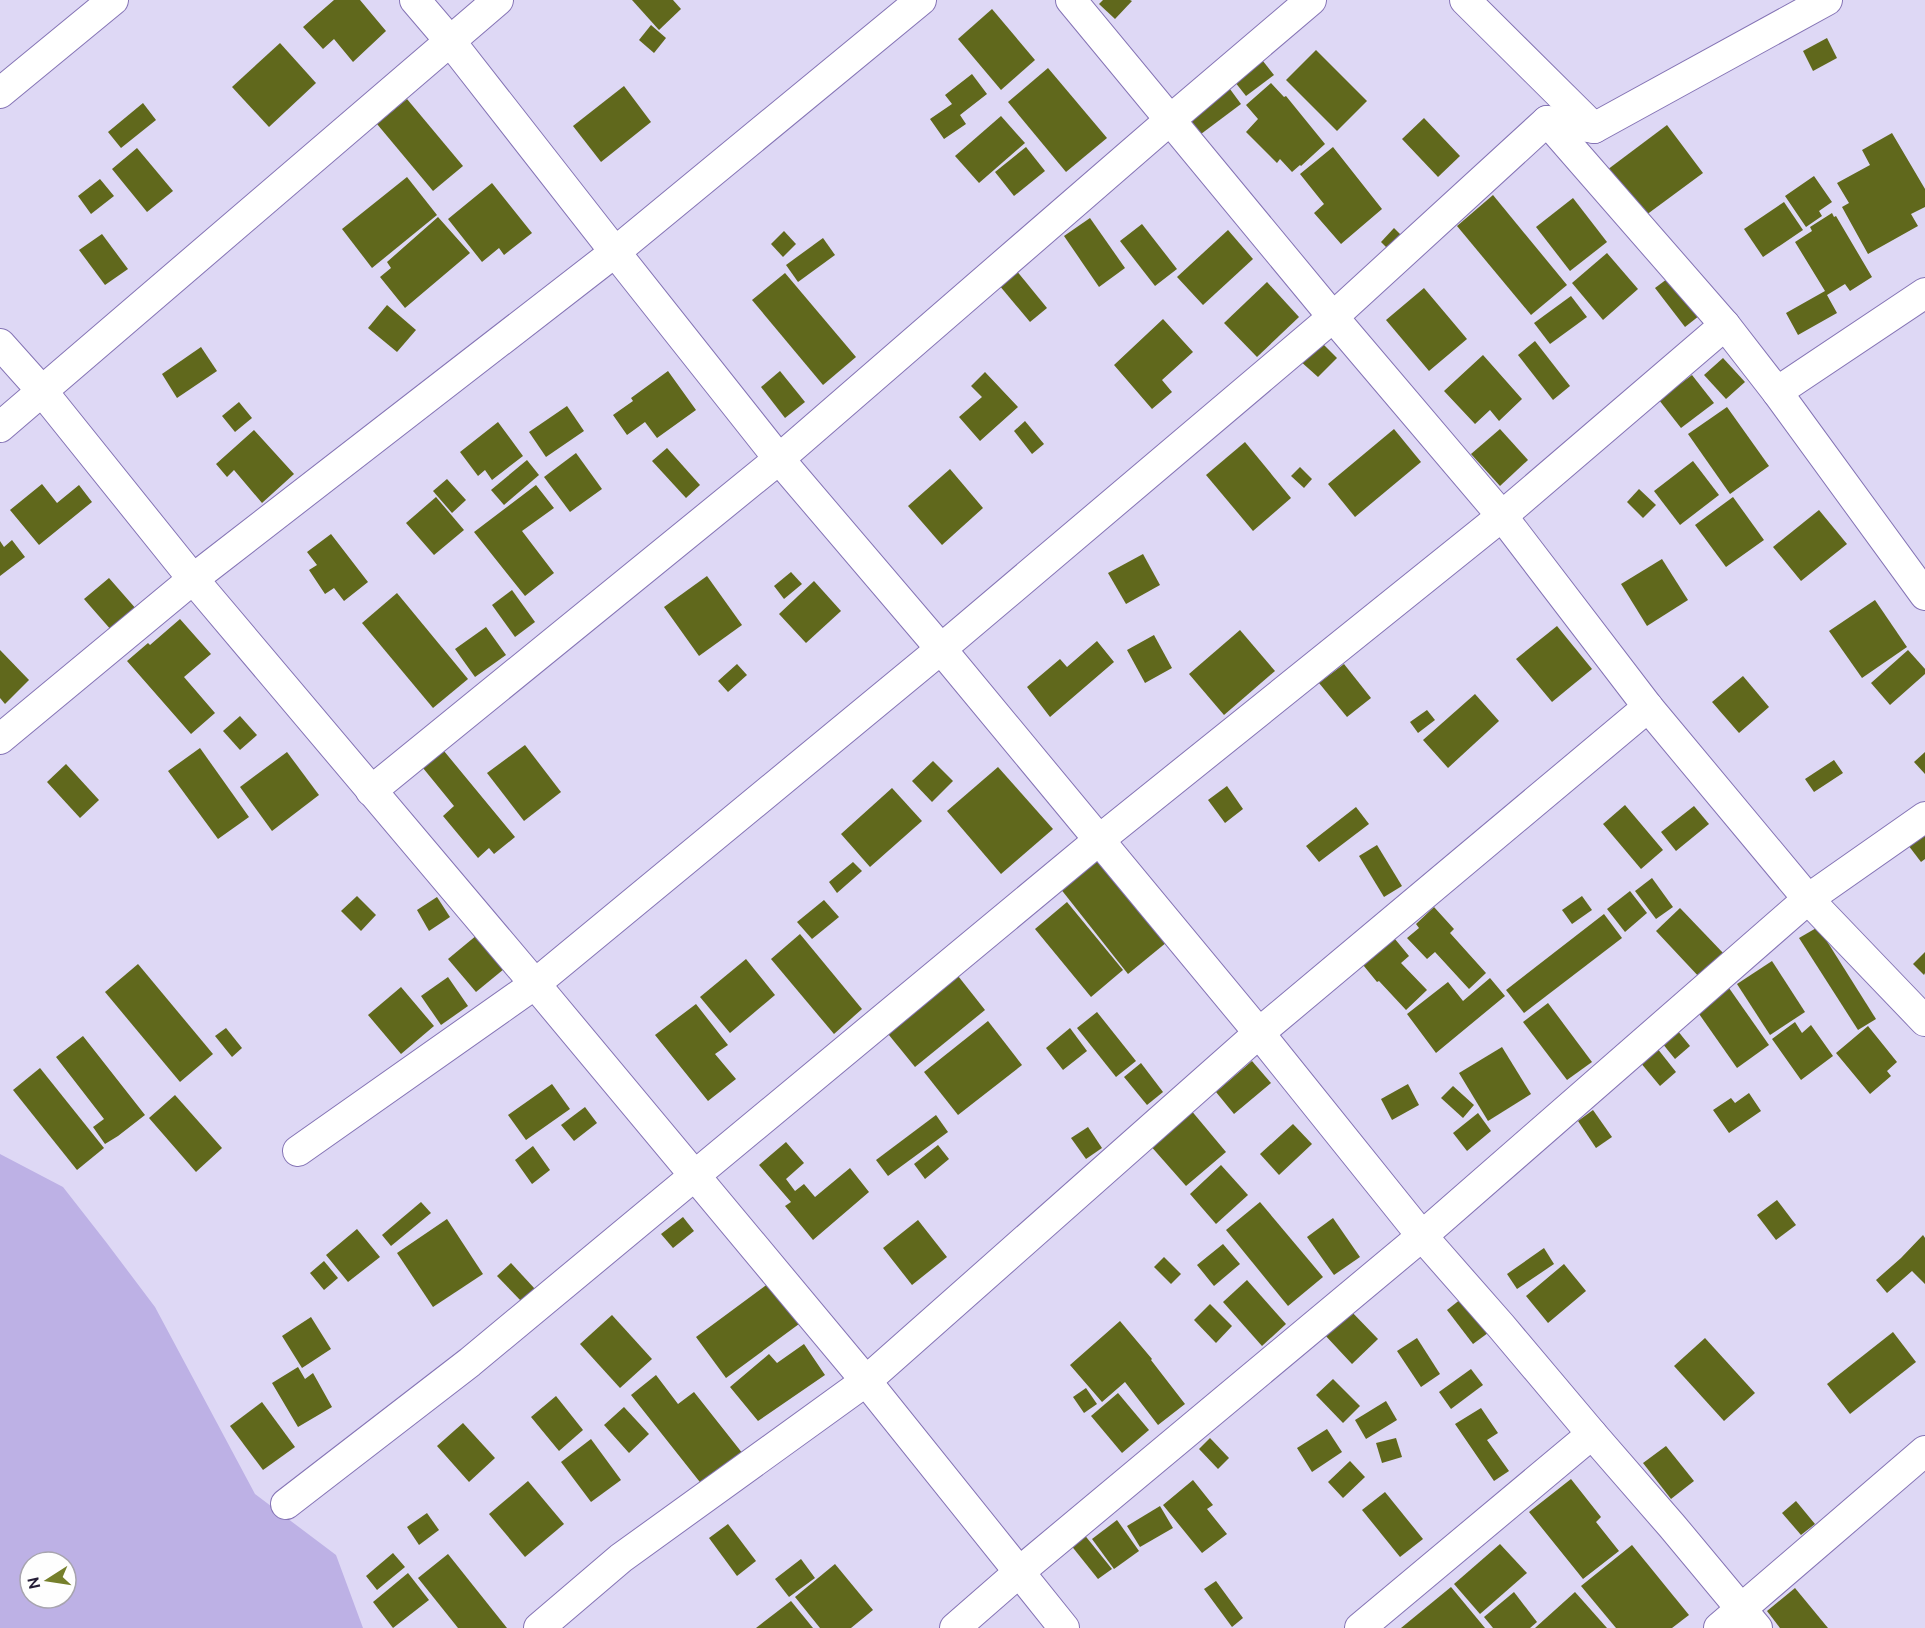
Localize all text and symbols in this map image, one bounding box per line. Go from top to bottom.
north arrow [18,1550,78,1610]
text: N [23,1575,43,1591]

